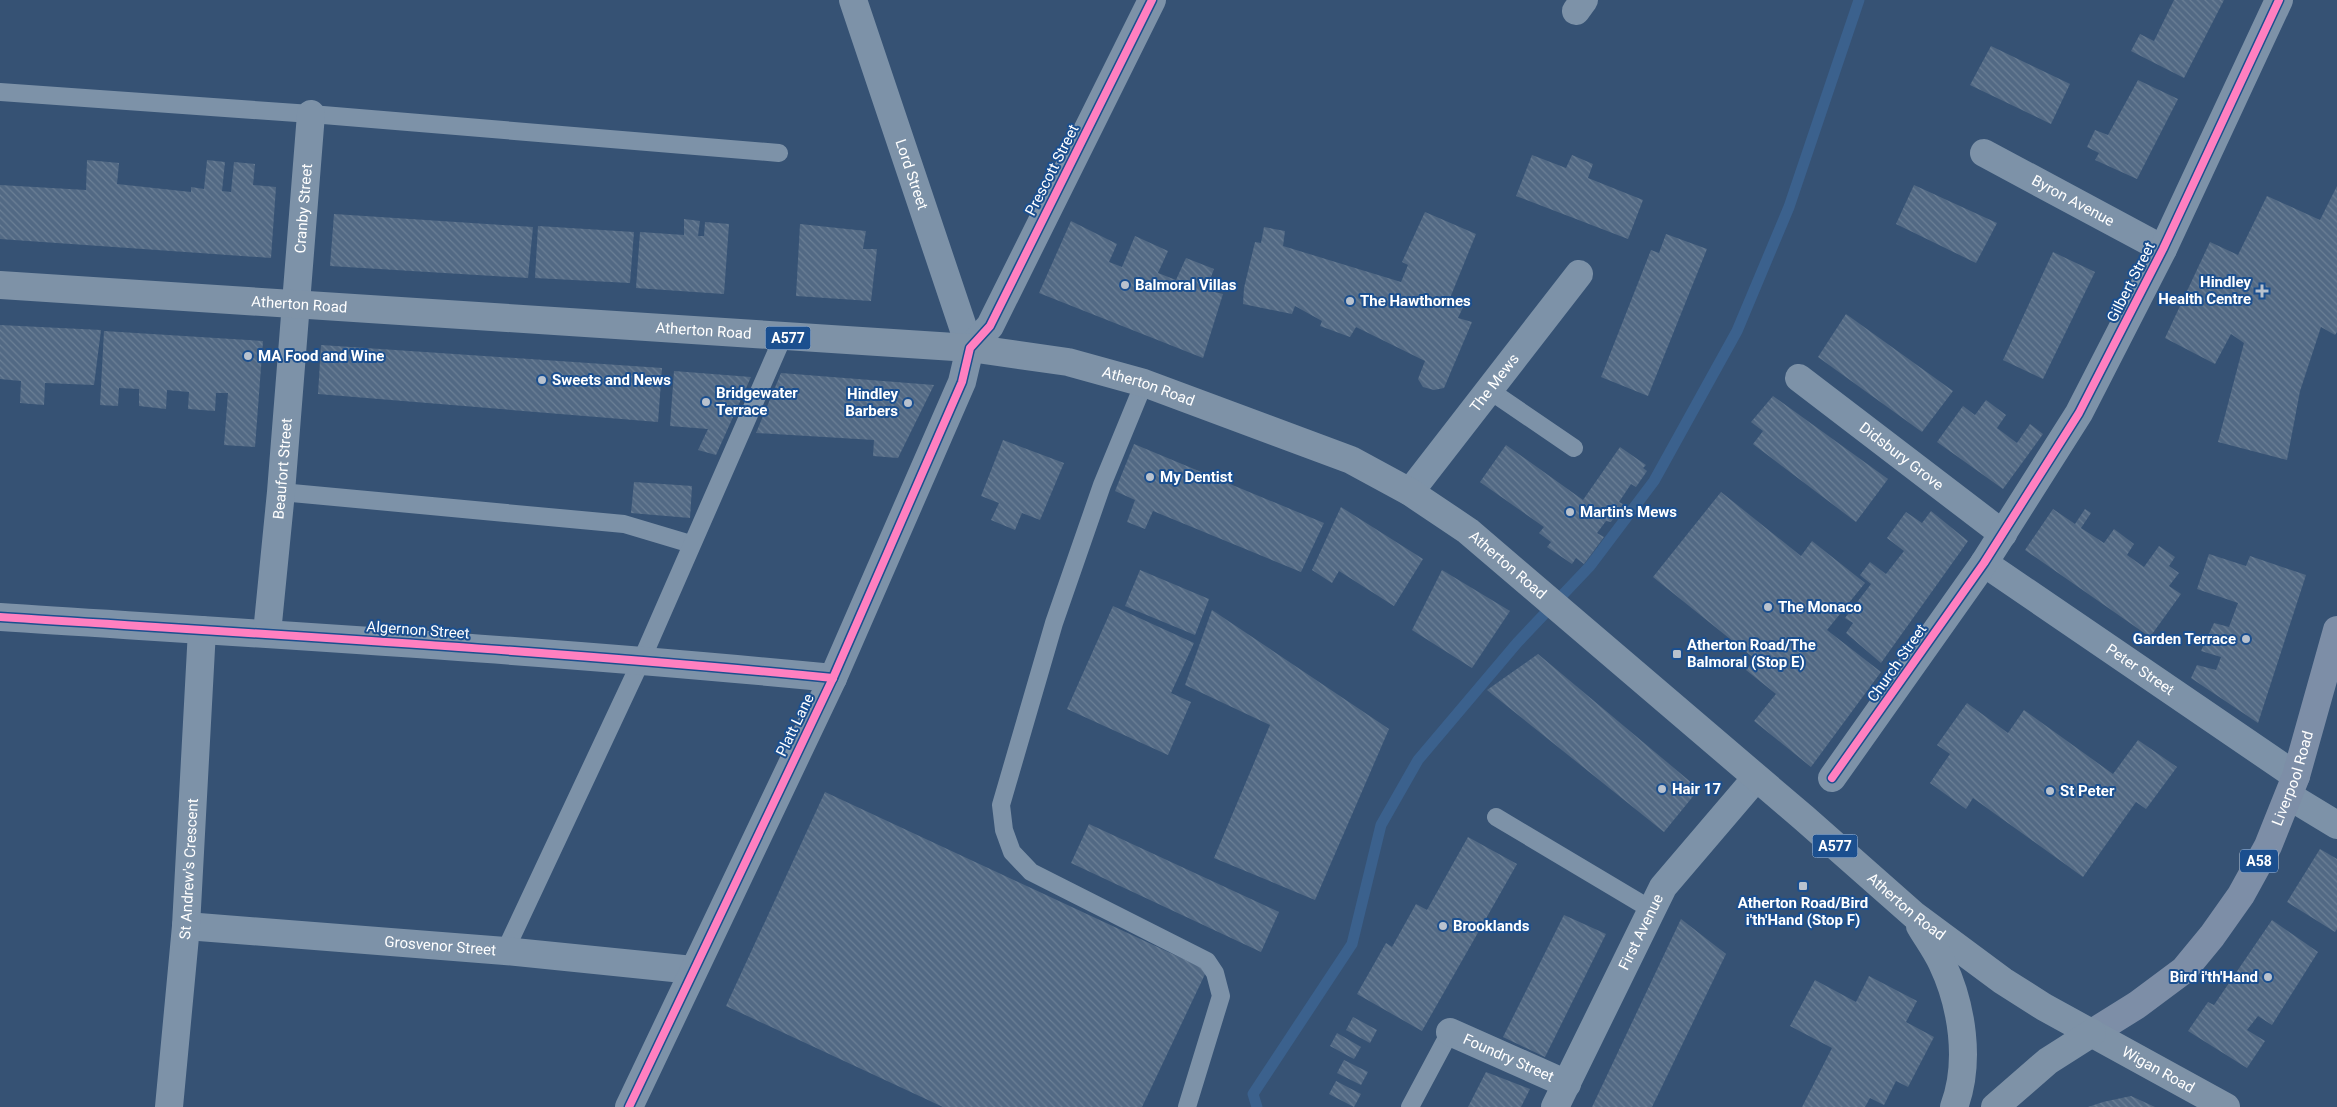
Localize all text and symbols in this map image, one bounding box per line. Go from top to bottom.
street label: Prescott Street [1021,121,1083,218]
street label: Lord Street [891,137,932,212]
street label: Cranby Street [291,163,316,254]
street label: Byron Avenue [2029,171,2117,230]
street label: Gilbert Street [2103,239,2159,325]
place label: Hindley Health Centre [2158,273,2251,308]
place label: Balmoral Villas [1135,276,1237,294]
marker: Balmoral Villas [1119,279,1131,291]
marker: Hindley Health Centre [2255,284,2269,298]
street label: Atherton Road [251,292,348,317]
place label: The Hawthornes [1360,292,1471,310]
marker: The Hawthornes [1344,295,1356,307]
street label: Atherton Road [655,319,752,343]
road number: A577 [766,326,810,349]
place label: MA Food and Wine [258,347,384,365]
marker: MA Food and Wine [242,350,254,362]
street label: The Mews [1466,350,1523,416]
street label: Atherton Road [1100,363,1197,410]
place label: Sweets and News [552,371,671,389]
marker: Sweets and News [536,374,548,386]
place label: Bridgewater Terrace [716,384,798,419]
place label: Hindley Barbers [845,385,898,420]
marker: Bridgewater Terrace [700,396,712,408]
marker: Hindley Barbers [902,397,914,409]
street label: Beaufort Street [269,417,296,520]
street label: Didsbury Grove [1856,418,1947,494]
place label: My Dentist [1160,468,1233,486]
marker: My Dentist [1144,471,1156,483]
place label: Martin's Mews [1580,503,1677,521]
marker: Martin's Mews [1564,506,1576,518]
street label: Atherton Road [1465,527,1550,603]
place label: The Monaco [1778,598,1862,616]
marker: The Monaco [1762,601,1774,613]
street label: Algernon Street [366,617,470,643]
street label: Church Street [1864,621,1930,705]
place label: Garden Terrace [2133,630,2236,648]
marker: Garden Terrace [2240,633,2252,645]
place label: Atherton Road/The Balmoral (Stop E) [1687,636,1816,671]
street label: Peter Street [2103,640,2178,699]
marker: Atherton Road/The Balmoral (Stop E) [1671,648,1683,660]
street label: Platt Lane [772,691,818,759]
street label: Liverpool Road [2268,729,2317,828]
place label: Hair 17 [1672,780,1721,798]
place label: St Peter [2060,782,2115,800]
marker: Hair 17 [1656,783,1668,795]
marker: St Peter [2044,785,2056,797]
street label: St Andrew's Crescent [176,798,202,940]
road number: A577 [1812,834,1858,858]
road number: A58 [2240,849,2278,872]
street label: Atherton Road [1864,869,1949,944]
marker: Atherton Road/Bird i'th'Hand (Stop F) [1797,880,1809,892]
street label: First Avenue [1615,891,1667,973]
place label: Atherton Road/Bird i'th'Hand (Stop F) [1738,894,1868,929]
place label: Brooklands [1453,917,1530,935]
marker: Brooklands [1437,920,1449,932]
street label: Grosvenor Street [384,933,497,959]
place label: Bird i'th'Hand [2170,968,2258,986]
marker: Bird i'th'Hand [2262,971,2274,983]
street label: Foundry Street [1460,1030,1557,1086]
street label: Wigan Road [2119,1043,2198,1097]

